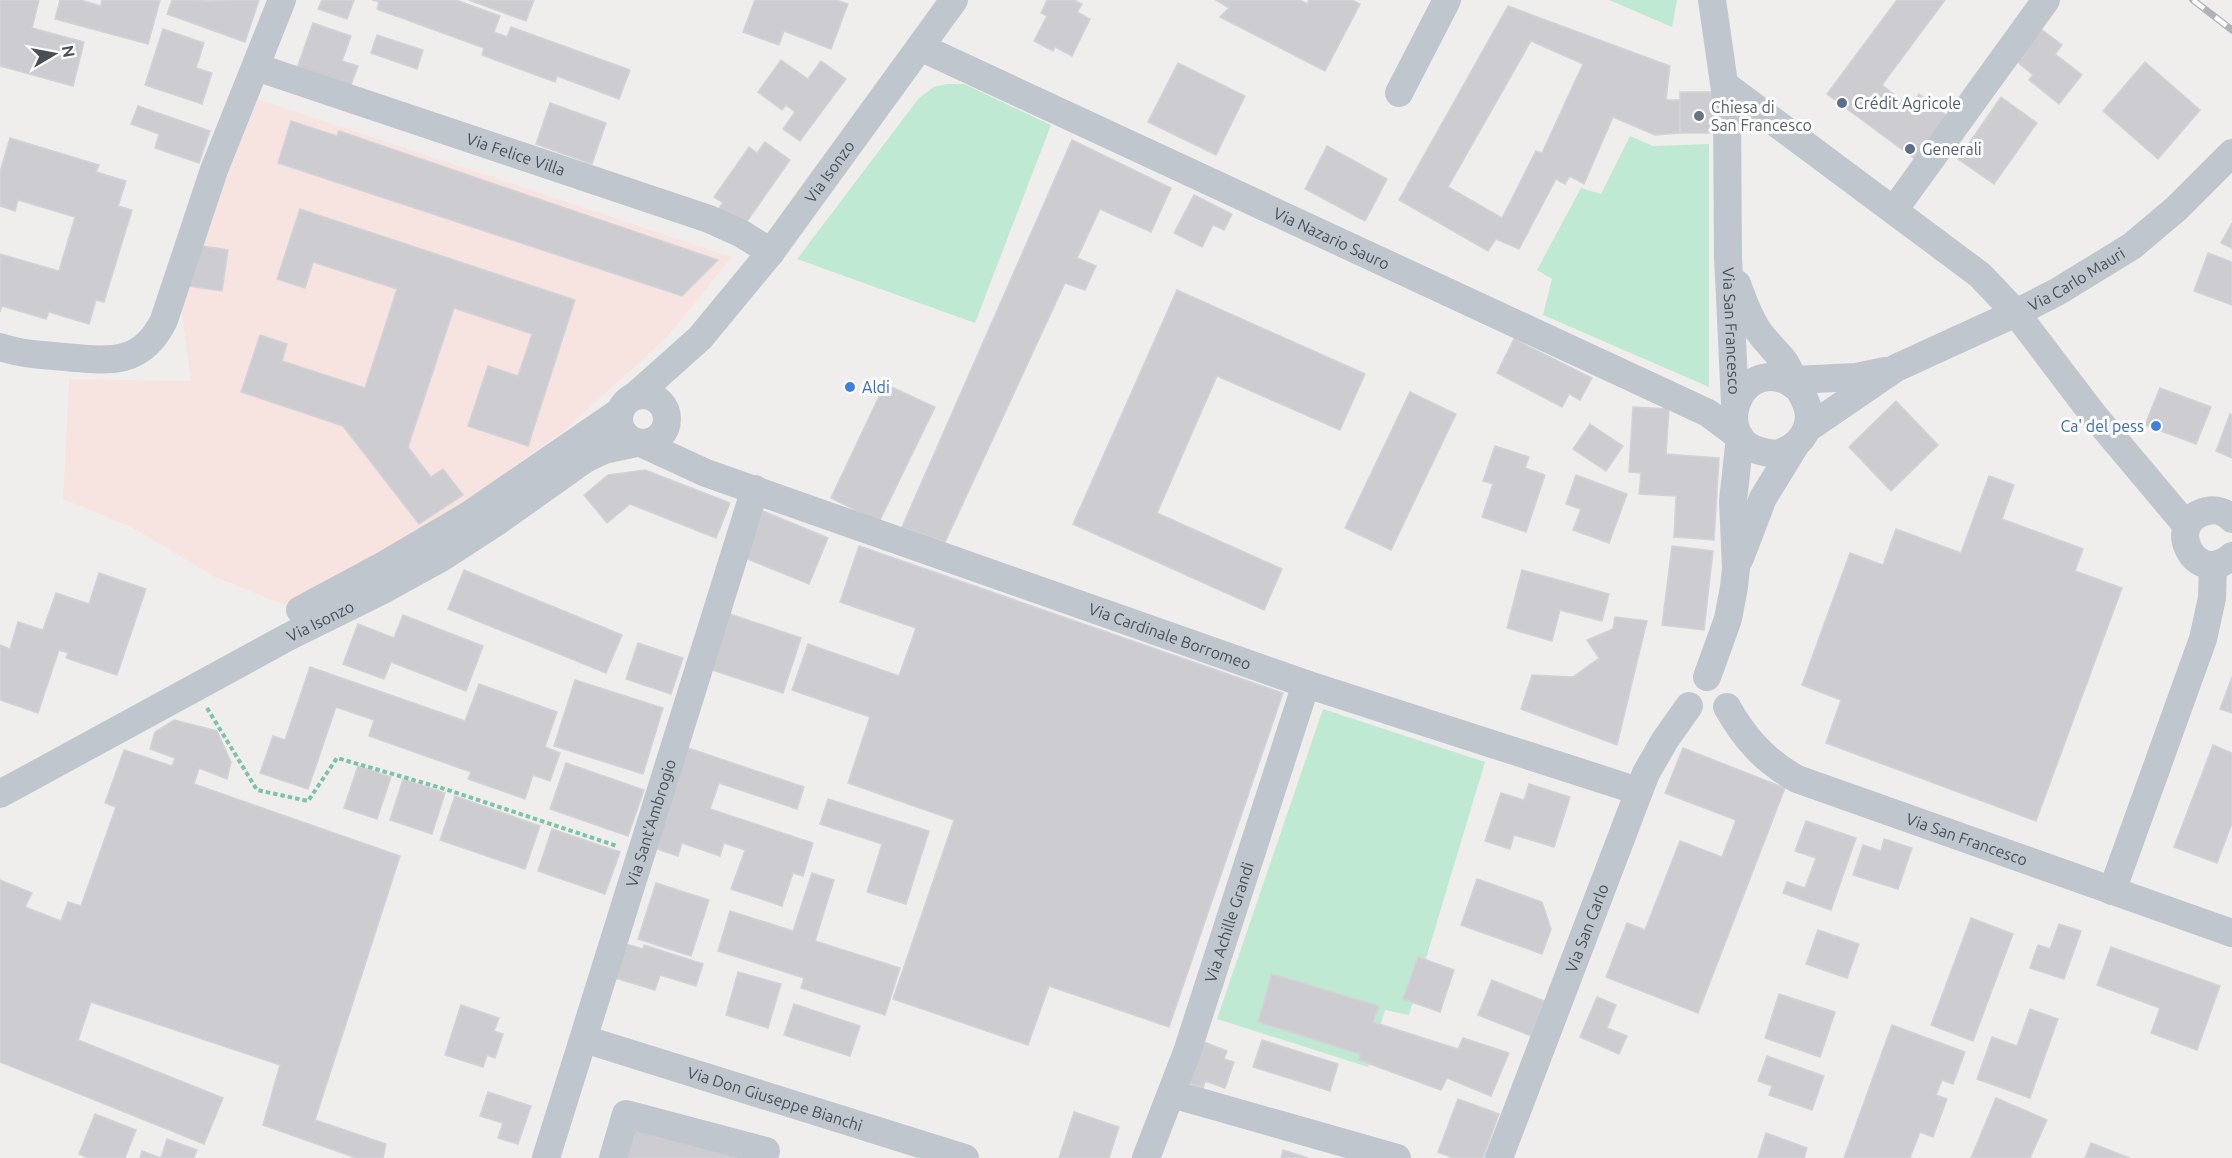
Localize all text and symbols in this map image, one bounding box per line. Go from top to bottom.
north arrow [24,24,84,84]
text: N [59,44,79,59]
place label: Crédit Agricole [1854,94,1961,112]
marker: Crédit Agricole [1835,96,1849,110]
place label: Chiesa di San Francesco [1711,98,1812,134]
marker: Chiesa di San Francesco [1692,109,1706,123]
street label: Via Felice Villa [464,129,567,179]
street label: Via Isonzo [801,137,858,206]
place label: Generali [1922,140,1982,158]
marker: Generali [1903,142,1917,156]
street label: Via Nazario Sauro [1271,204,1393,273]
street label: Via Carlo Mauri [2025,244,2128,314]
street label: Via San Francesco [1720,267,1744,395]
place label: Aldi [862,378,890,396]
marker: Aldi [843,380,857,394]
place label: Ca' del pess [2061,417,2144,435]
marker: Ca' del pess [2149,419,2163,433]
street label: Via Isonzo [284,597,357,645]
street label: Via Cardinale Borromeo [1086,599,1253,673]
street label: Via Sant'Ambrogio [622,757,679,889]
street label: Via San Francesco [1904,809,2030,869]
street label: Via Achille Grandi [1201,860,1257,985]
street label: Via San Carlo [1562,881,1612,975]
street label: Via Don Giuseppe Bianchi [685,1063,865,1134]

